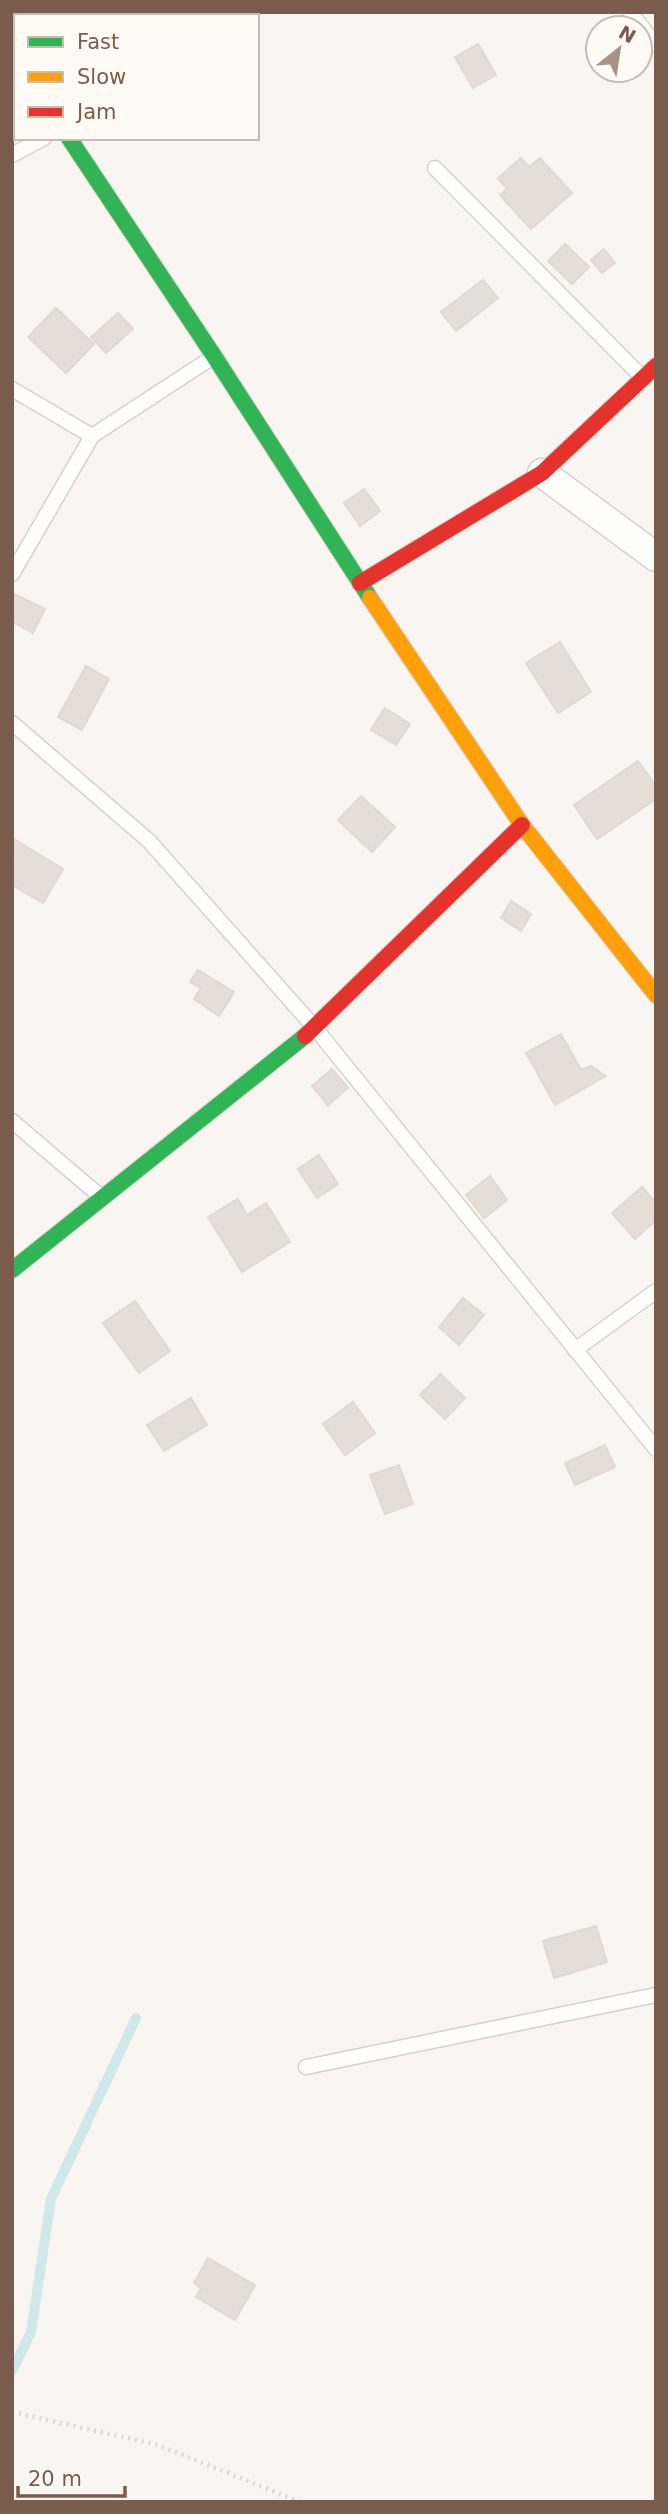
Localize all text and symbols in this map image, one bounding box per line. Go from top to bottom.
legend [14,14,259,140]
north arrow [584,14,654,84]
text: N [615,21,640,48]
text: Fast [77,30,119,54]
text: Slow [77,65,126,89]
text: Jam [75,100,117,124]
scale bar [18,2454,124,2498]
text: 20 m [28,2467,82,2491]

